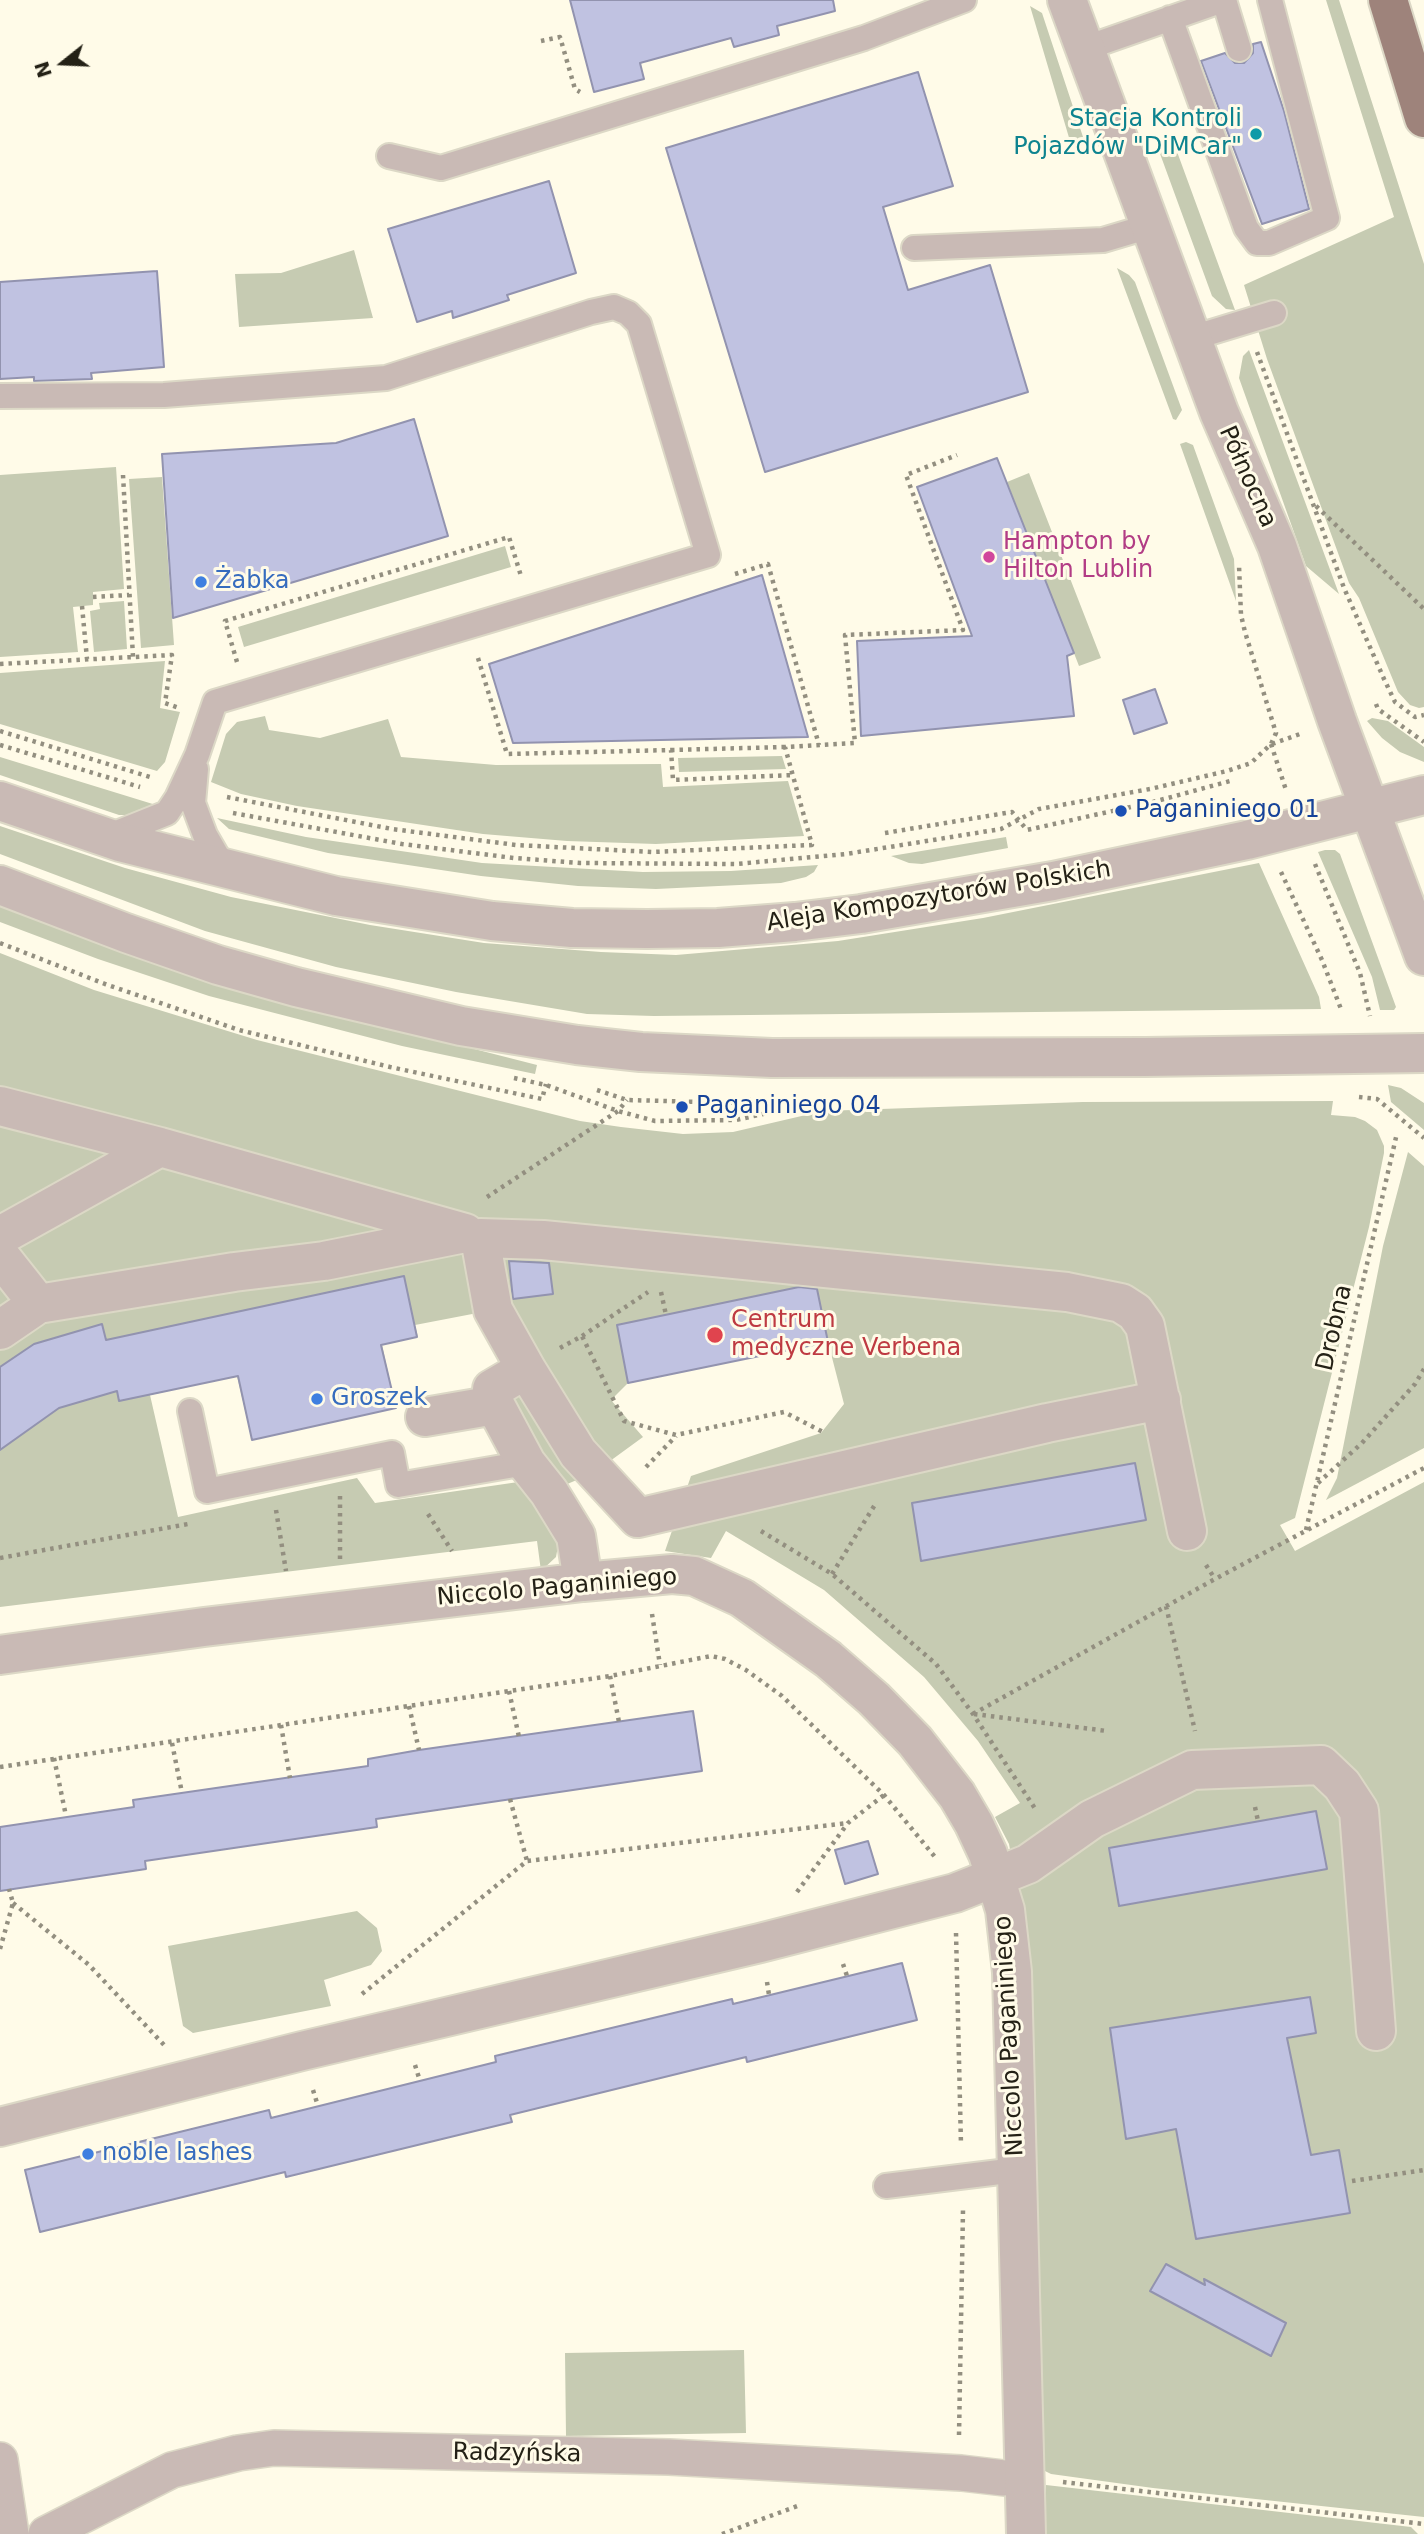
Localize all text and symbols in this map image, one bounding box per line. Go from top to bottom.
north arrow [28,28,98,98]
text: N [30,59,56,80]
place label: Stacja Kontroli Pojazdów "DiMCar" [1013,106,1242,162]
marker: Stacja Kontroli Pojazdów "DiMCar" [1248,126,1264,142]
street label: Północna [1212,422,1282,532]
place label: Hampton by Hilton Lublin [1003,529,1153,585]
marker: Hampton by Hilton Lublin [981,549,997,565]
place label: Żabka [215,568,290,596]
marker: Żabka [193,574,209,590]
place label: Paganiniego 01 [1135,797,1320,825]
marker: Paganiniego 01 [1113,803,1129,819]
street label: Aleja Kompozytorów Polskich [765,856,1113,938]
place label: Paganiniego 04 [696,1093,881,1121]
marker: Paganiniego 04 [674,1099,690,1115]
street label: Drobna [1311,1282,1359,1374]
place label: Centrum medyczne Verbena [731,1307,961,1363]
marker: Centrum medyczne Verbena [705,1325,725,1345]
place label: Groszek [331,1385,427,1413]
marker: Groszek [309,1391,325,1407]
street label: Niccolo Paganiniego [436,1563,678,1613]
street label: Niccolo Paganiniego [989,1915,1031,2157]
place label: noble lashes [102,2140,253,2168]
marker: noble lashes [80,2146,96,2162]
street label: Radzyńska [452,2438,582,2470]

